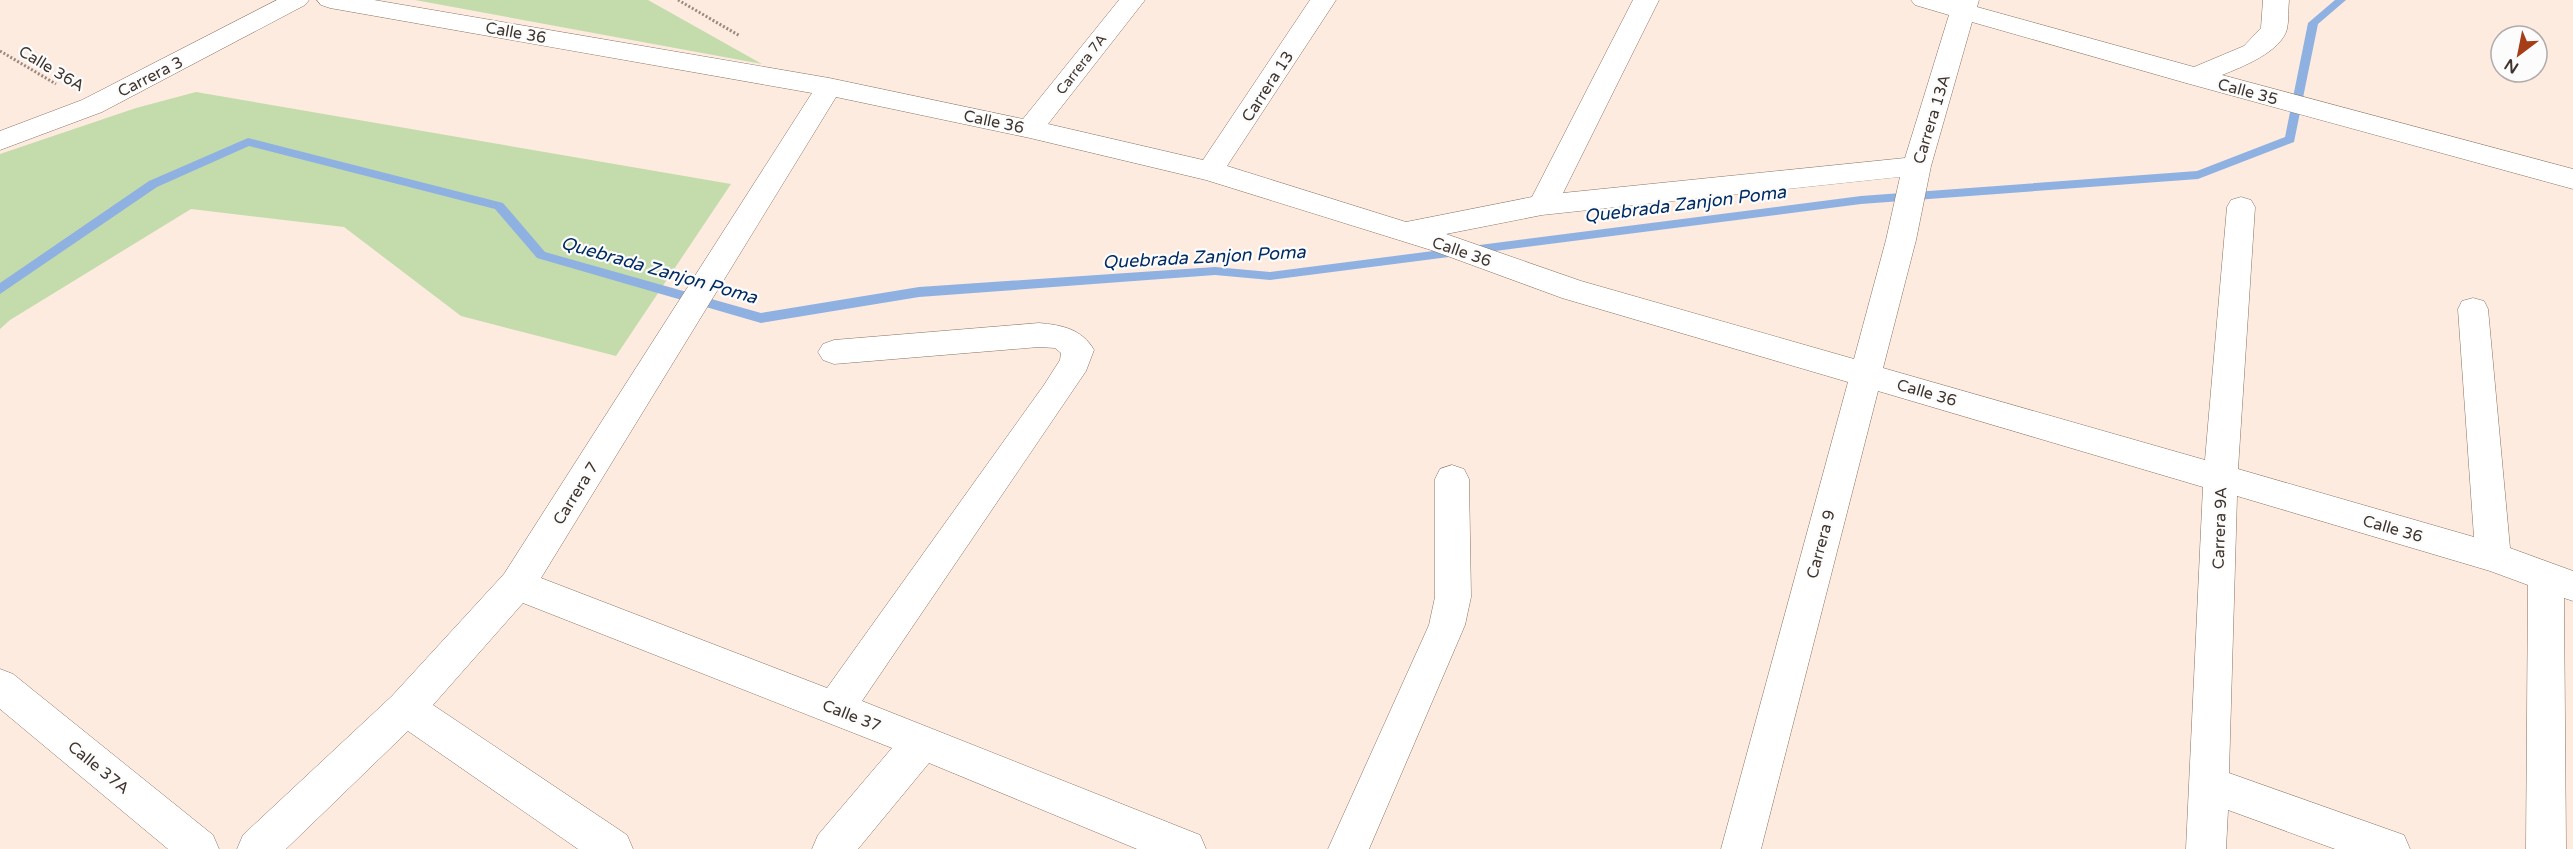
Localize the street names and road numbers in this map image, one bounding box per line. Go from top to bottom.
street label: Calle 36 [484,18,548,48]
street label: Carrera 7A [1052,31,1110,98]
street label: Calle 36A [15,41,88,96]
street label: Carrera 13 [1238,47,1298,126]
street label: Carrera 3 [114,52,186,102]
street label: Carrera 13A [1909,72,1955,166]
street label: Calle 35 [2215,74,2280,110]
street label: Calle 36 [962,106,1026,138]
street label: Calle 36 [1429,232,1494,271]
street label: Calle 36 [1894,375,1959,411]
street label: Carrera 7 [549,458,603,529]
street label: Carrera 9A [2209,486,2231,570]
street label: Carrera 9 [1802,508,1840,581]
street label: Calle 36 [2360,511,2425,547]
street label: Calle 37 [819,696,884,736]
street label: Calle 37A [64,737,133,799]

